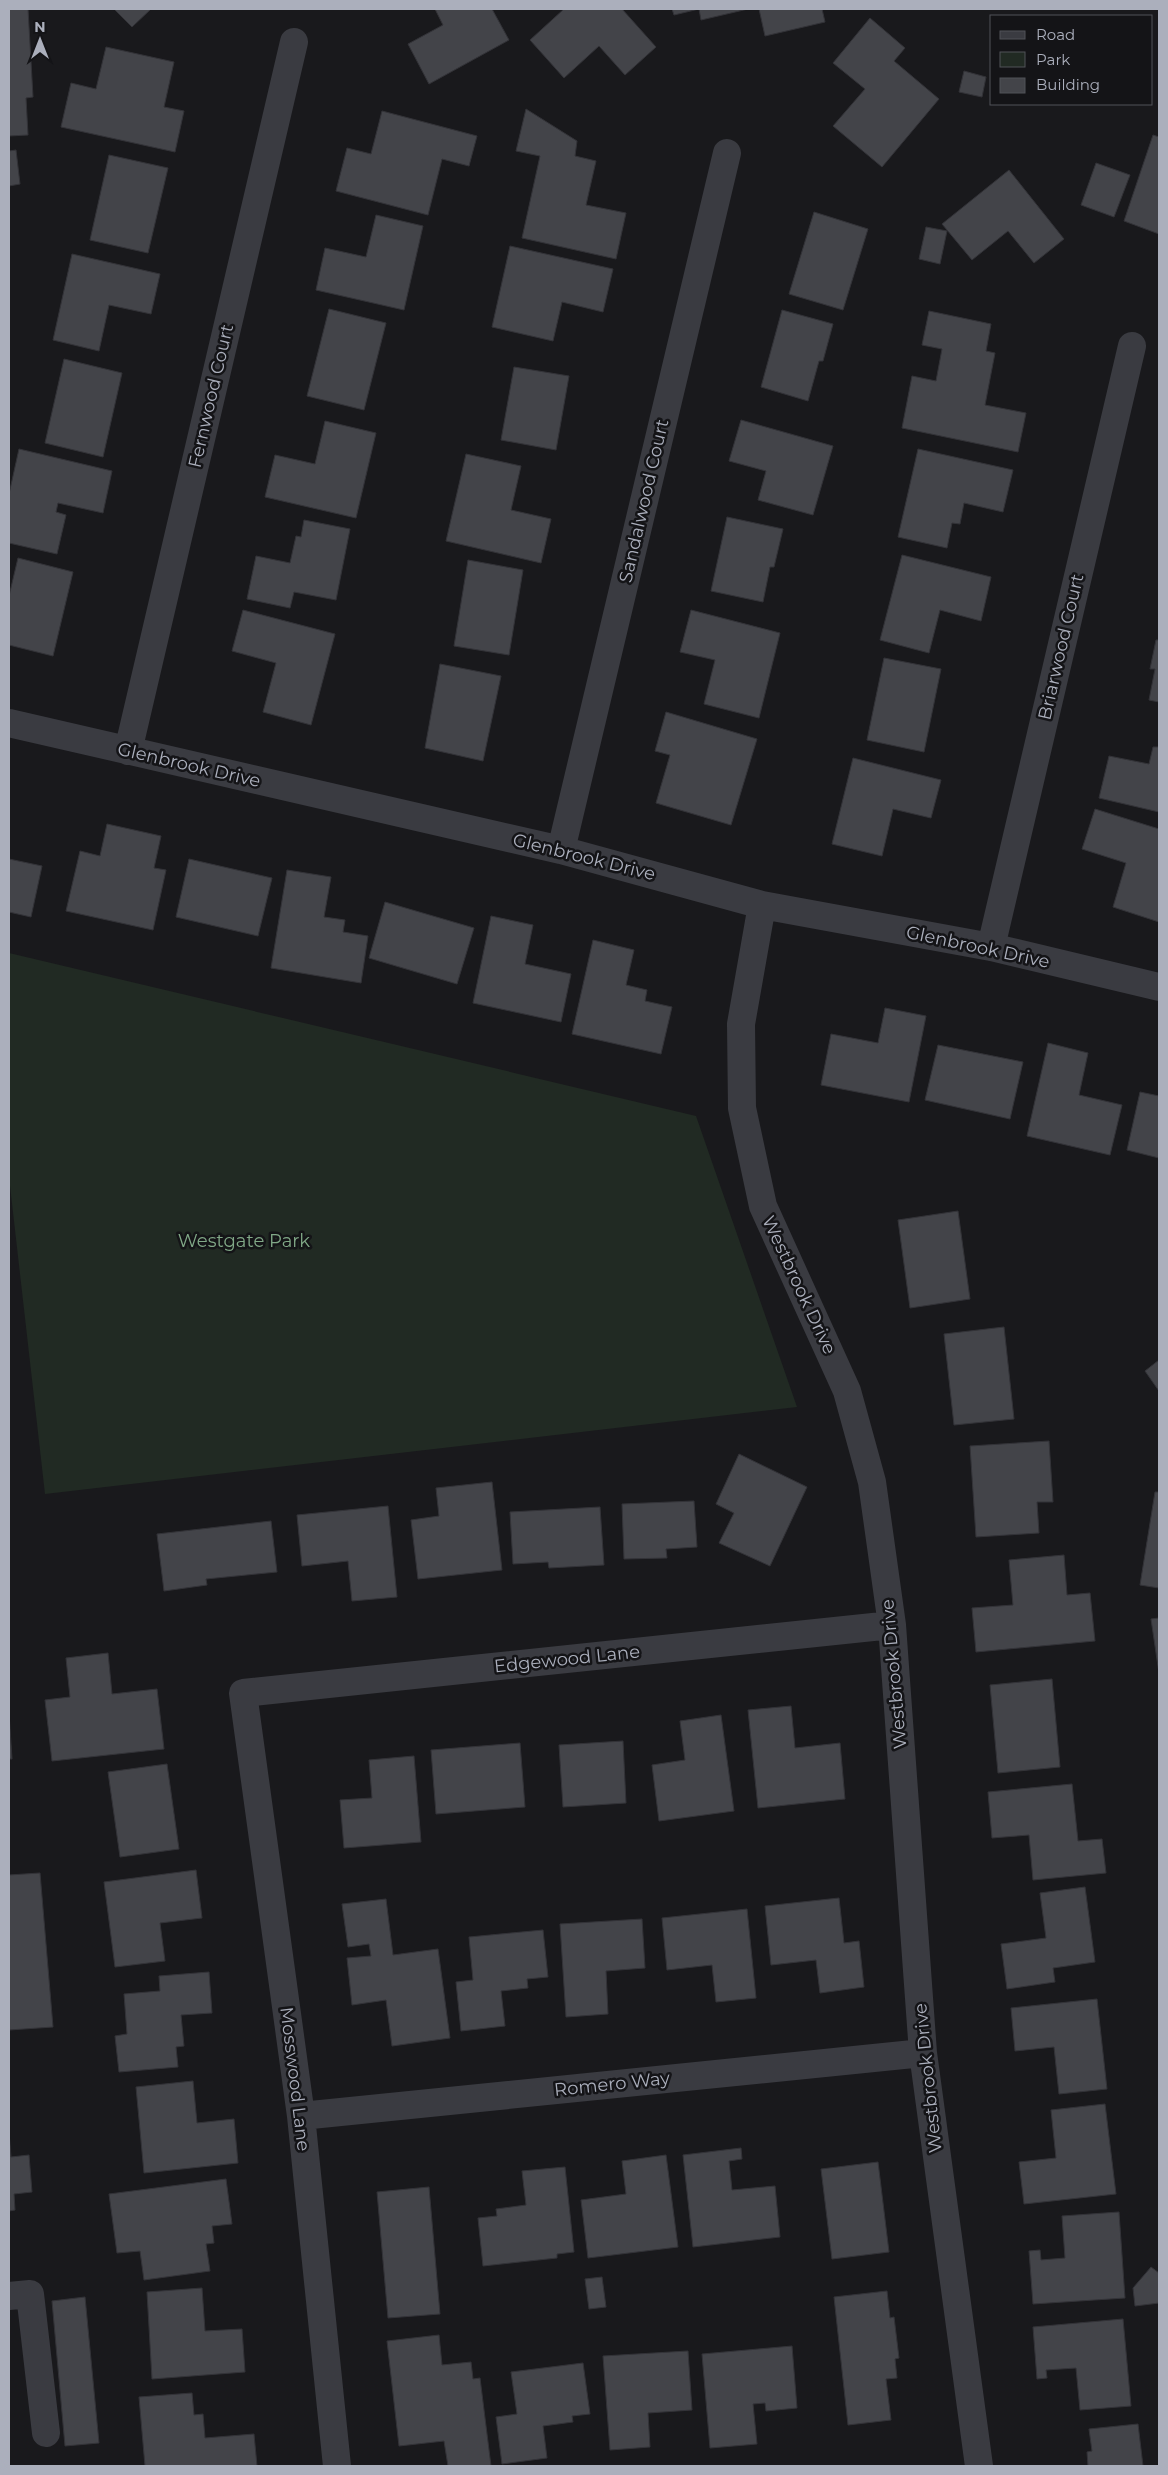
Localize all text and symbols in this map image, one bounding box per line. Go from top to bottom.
north arrow [15,15,65,65]
legend [990,15,1153,105]
text: N [34,18,46,36]
text: Road [1036,25,1075,44]
text: Park [1036,50,1070,69]
text: Building [1036,75,1100,94]
street label: Fernwood Court [184,322,238,470]
street label: Sandalwood Court [614,417,674,585]
street label: Briarwood Court [1034,572,1088,722]
street label: Glenbrook Drive [115,738,263,792]
street label: Glenbrook Drive [510,829,658,885]
street label: Glenbrook Drive [904,921,1052,973]
street label: Westbrook Drive [757,1212,841,1358]
park label: Westgate Park [178,1230,310,1252]
street label: Westbrook Drive [876,1598,912,1750]
street label: Edgewood Lane [493,1640,641,1678]
street label: Westbrook Drive [909,2002,947,2154]
street label: Mosswood Lane [275,2006,315,2153]
street label: Romero Way [553,2067,671,2101]

